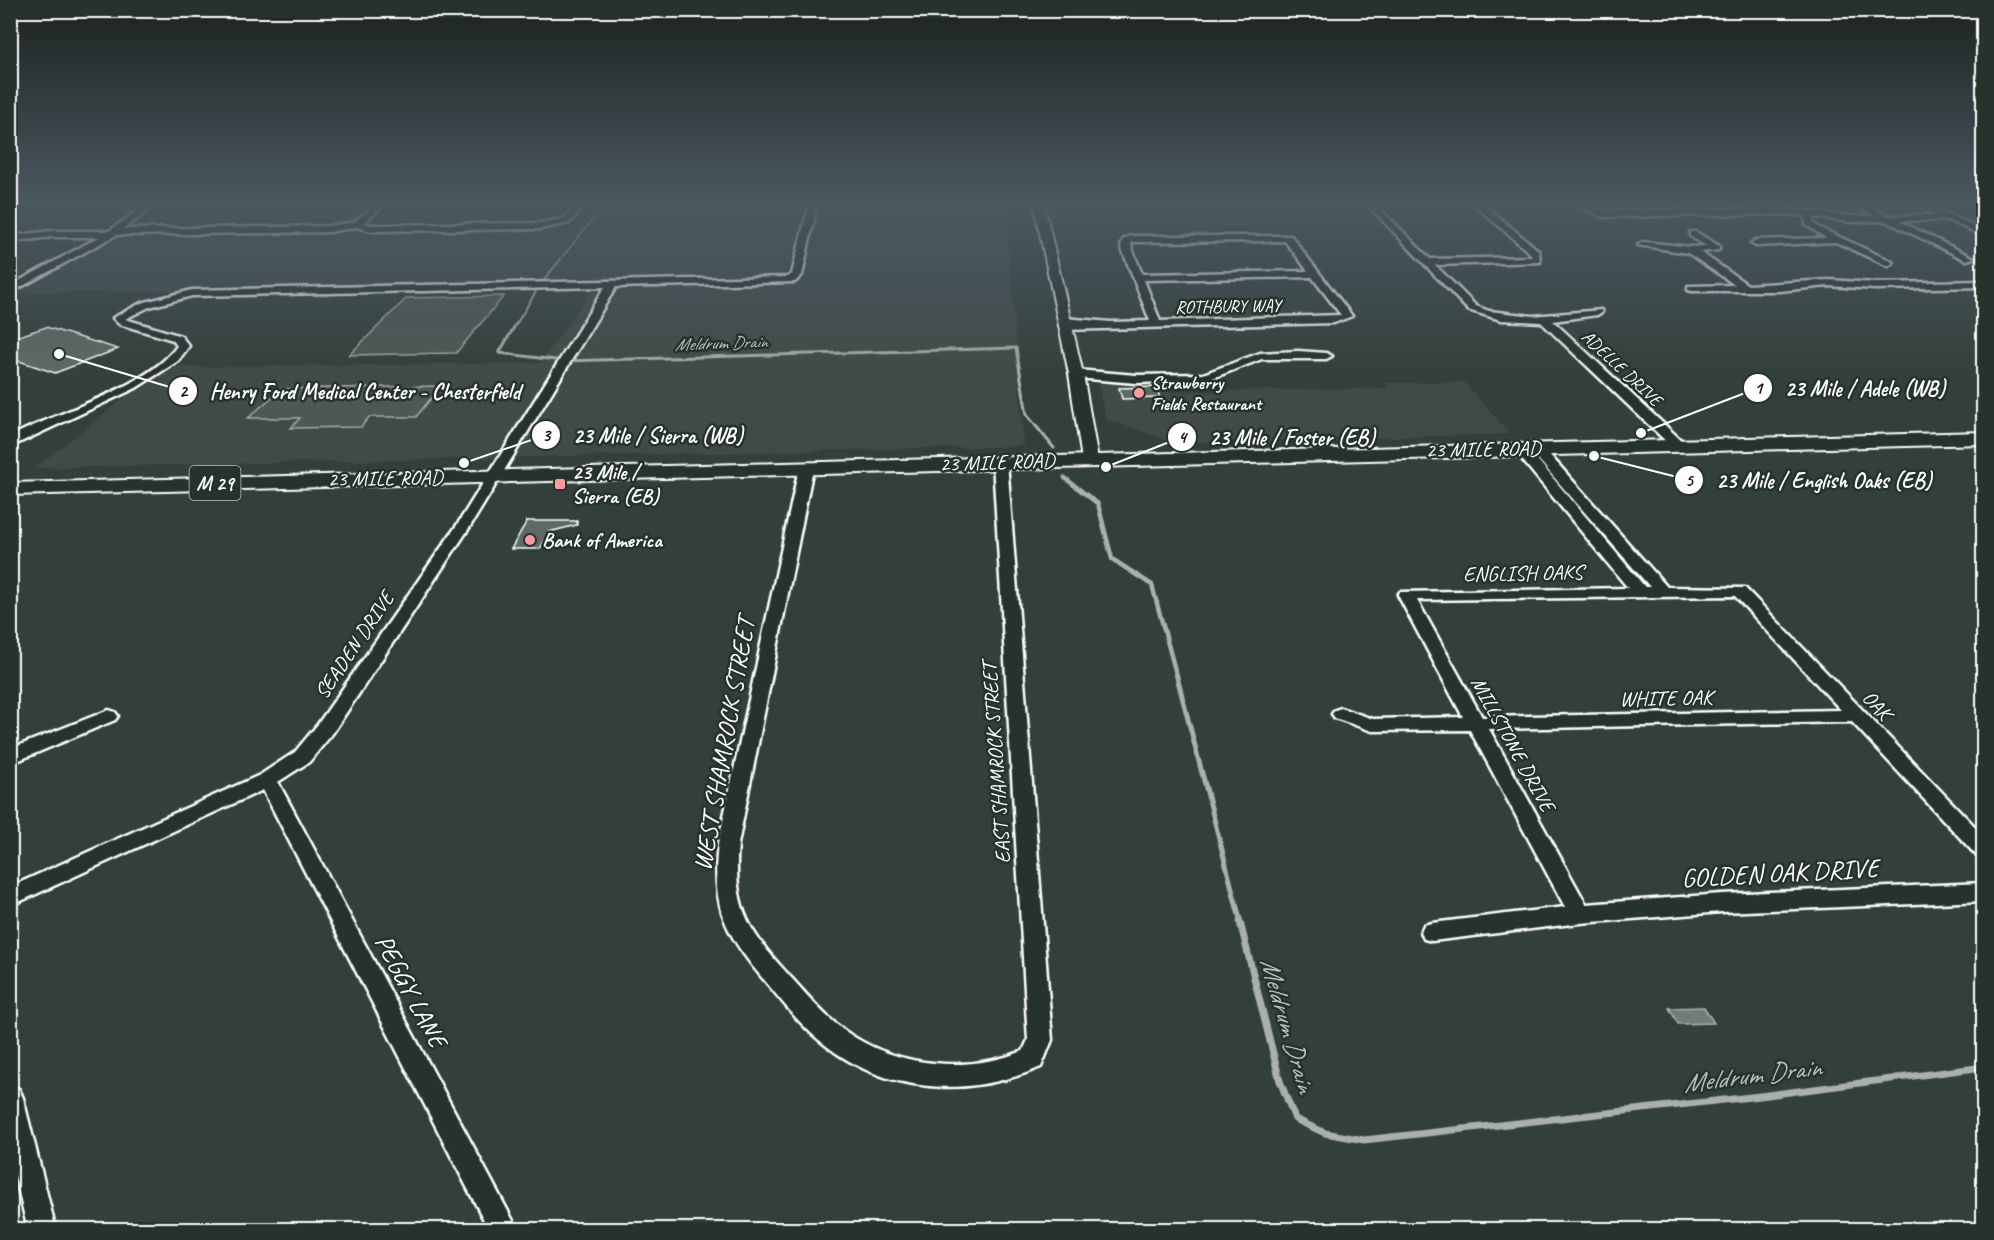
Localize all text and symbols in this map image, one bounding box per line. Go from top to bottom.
street label: ROTHBURY WAY [1175,294,1284,318]
street label: ADELLE DRIVE [1577,325,1668,412]
water label: Meldrum Drain [674,330,769,356]
callout: 23 Mile / Adele (WB) [1743,368,1957,408]
callout: Henry Ford Medical Center - Chesterfield [168,371,532,411]
place label: Strawberry Fields Restaurant [1151,372,1263,415]
text: 23 Mile / Adele (WB) [1785,375,1947,403]
text: 1 [1754,377,1764,399]
text: Henry Ford Medical Center - Chesterfield [210,378,525,406]
text: 2 [179,380,189,402]
marker: Strawberry Fields Restaurant [1132,386,1146,400]
callout: 23 Mile / Sierra (WB) [531,415,755,455]
callout: 23 Mile / Foster (EB) [1167,417,1387,457]
text: 23 Mile / Sierra (WB) [573,422,745,450]
text: 3 [542,424,552,446]
text: 23 Mile / Foster (EB) [1209,424,1377,452]
text: 4 [1178,426,1188,448]
street label: 23 MILE ROAD [1425,435,1543,463]
street label: 23 MILE ROAD [939,447,1057,477]
place label: 23 Mile / Sierra (EB) [572,459,661,509]
callout: 23 Mile / English Oaks (EB) [1674,460,1945,500]
street label: 23 MILE ROAD [327,464,445,492]
road number: M 29 [190,466,240,500]
text: 23 Mile / English Oaks (EB) [1716,467,1933,495]
text: 5 [1685,469,1695,491]
marker: 23 Mile / Sierra (EB) [553,477,567,491]
place label: Bank of America [542,527,663,553]
marker: Bank of America [523,533,537,547]
street label: ENGLISH OAKS [1463,559,1587,587]
street label: SEADEN DRIVE [309,584,401,704]
street label: WEST SHAMROCK STREET [686,610,763,873]
street label: EAST SHAMROCK STREET [976,656,1016,864]
street label: MILLSTONE DRIVE [1465,672,1562,818]
street label: WHITE OAK [1619,684,1717,712]
street label: OAK [1857,685,1900,729]
street label: GOLDEN OAK DRIVE [1681,851,1883,895]
street label: PEGGY LANE [368,929,456,1056]
water label: Meldrum Drain [1253,954,1324,1099]
water label: Meldrum Drain [1681,1049,1826,1100]

